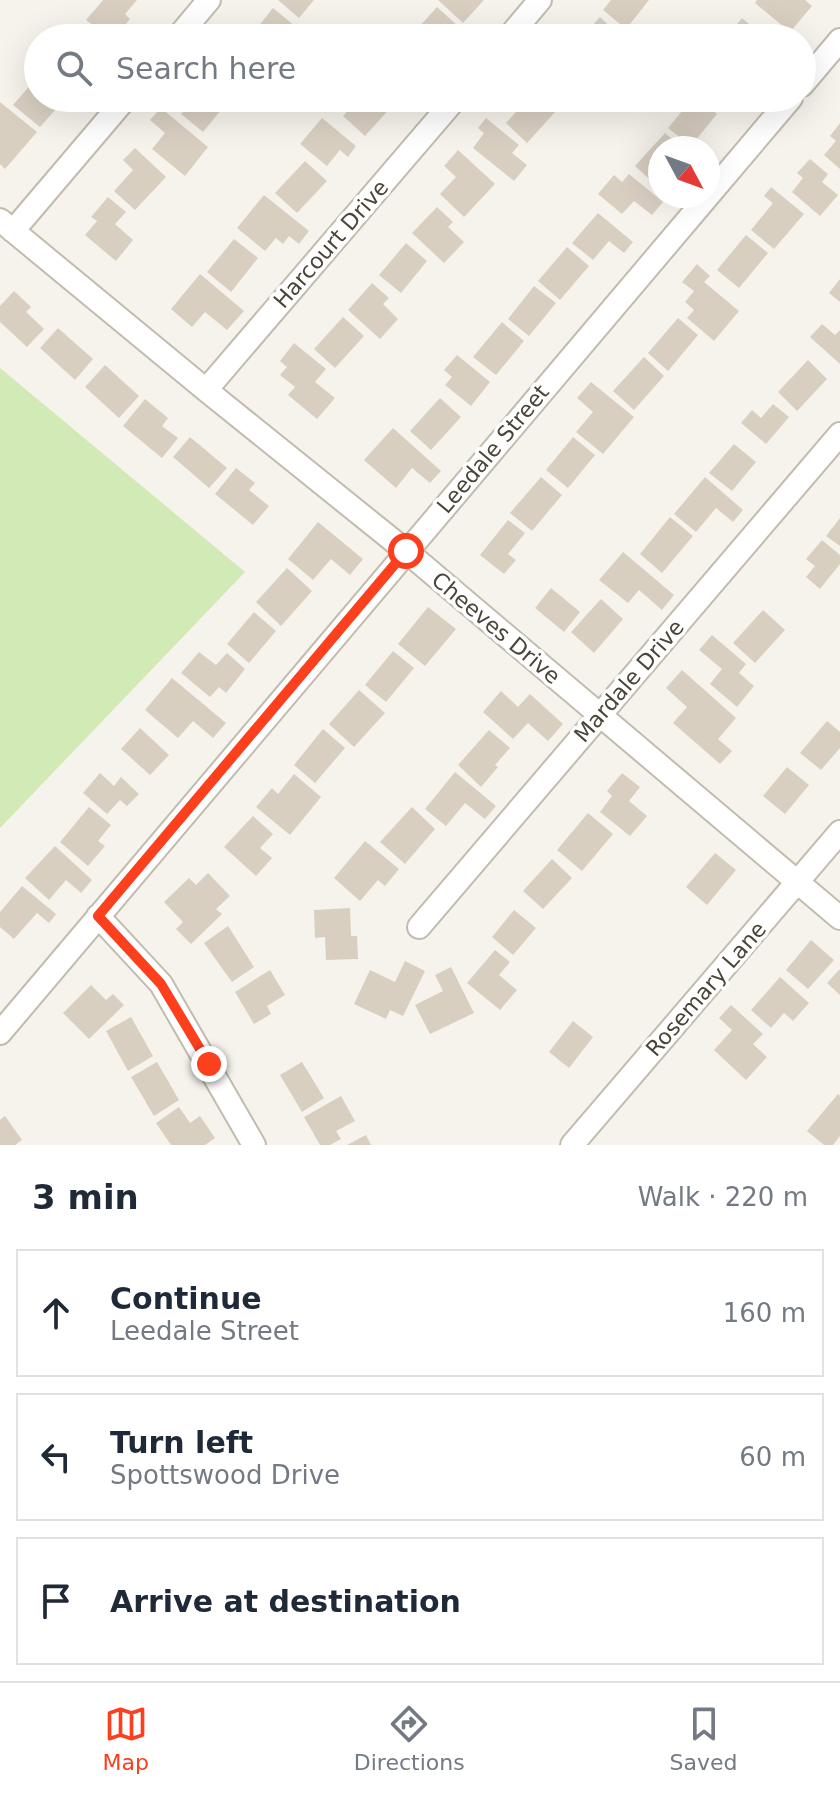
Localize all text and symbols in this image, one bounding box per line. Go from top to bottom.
search box [24,24,816,112]
icon: search [52,46,96,90]
text: Search here [116,51,296,86]
north arrow [648,136,720,208]
street label: Harcourt Drive [269,175,393,313]
street label: Leedale Street [432,379,554,518]
route start [388,533,424,569]
street label: Cheeves Drive [427,567,565,689]
street label: Mardale Drive [569,615,689,747]
street label: Rosemary Lane [641,917,771,1061]
route end [191,1046,227,1082]
text: 3 min [32,1177,139,1217]
text: Walk · 220 m [638,1182,808,1212]
text: Continue [110,1281,262,1316]
icon: ahead [34,1291,78,1335]
text: 160 m [723,1298,806,1328]
text: Leedale Street [110,1316,299,1346]
text: Turn left [110,1425,253,1460]
icon: left [34,1435,78,1479]
text: 60 m [739,1442,806,1472]
text: Spottswood Drive [110,1460,340,1490]
icon: arrive [34,1579,78,1623]
text: Arrive at destination [110,1584,461,1619]
tab: Map [102,1702,149,1775]
tab: Directions [354,1702,465,1775]
tab: Saved [670,1702,738,1775]

